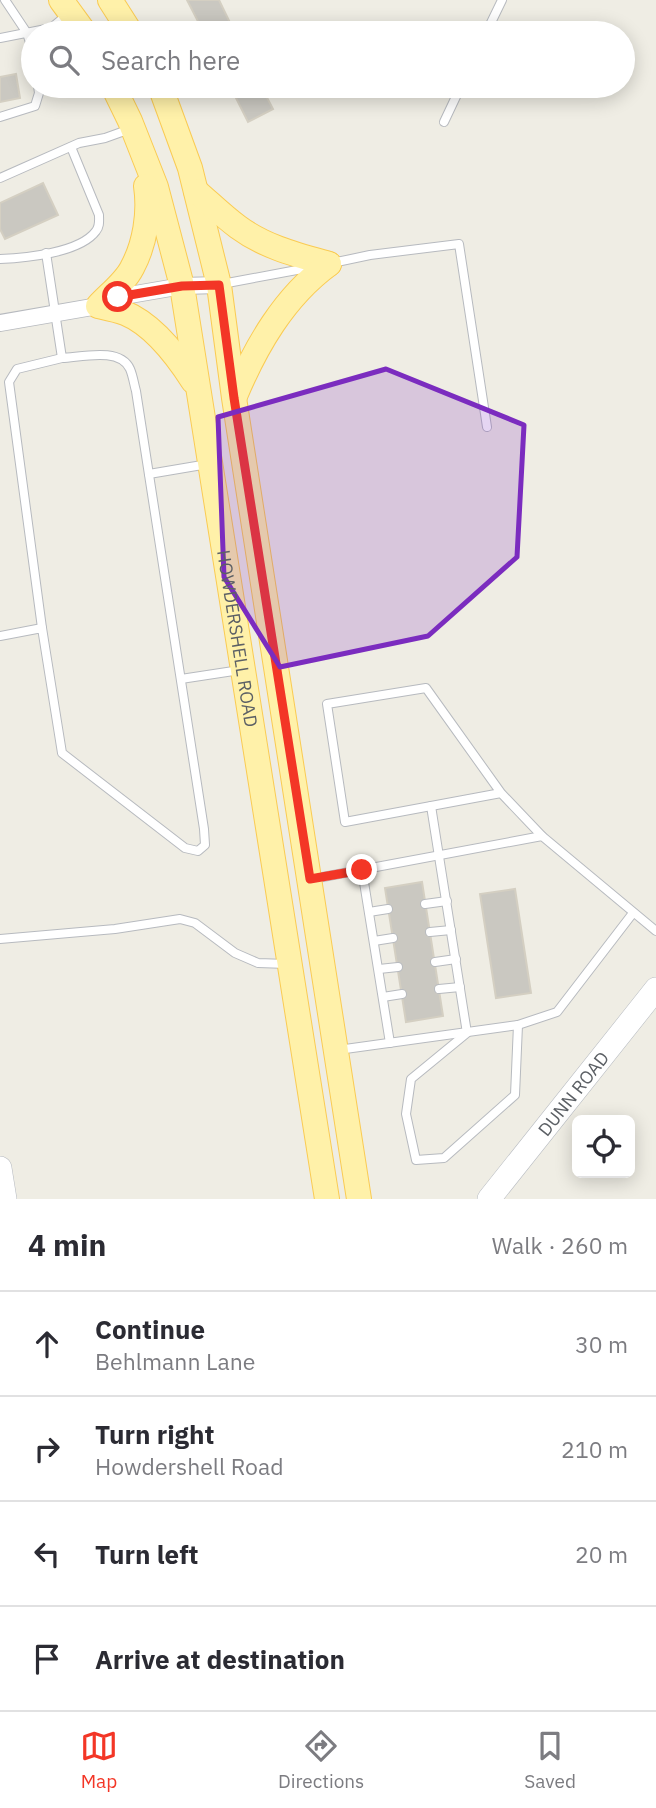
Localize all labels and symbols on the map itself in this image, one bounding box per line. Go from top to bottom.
route start [102,281,133,312]
street label: HOWDERSHELL ROAD [213,548,263,729]
route end [346,854,377,885]
street label: DUNN ROAD [532,1046,614,1140]

